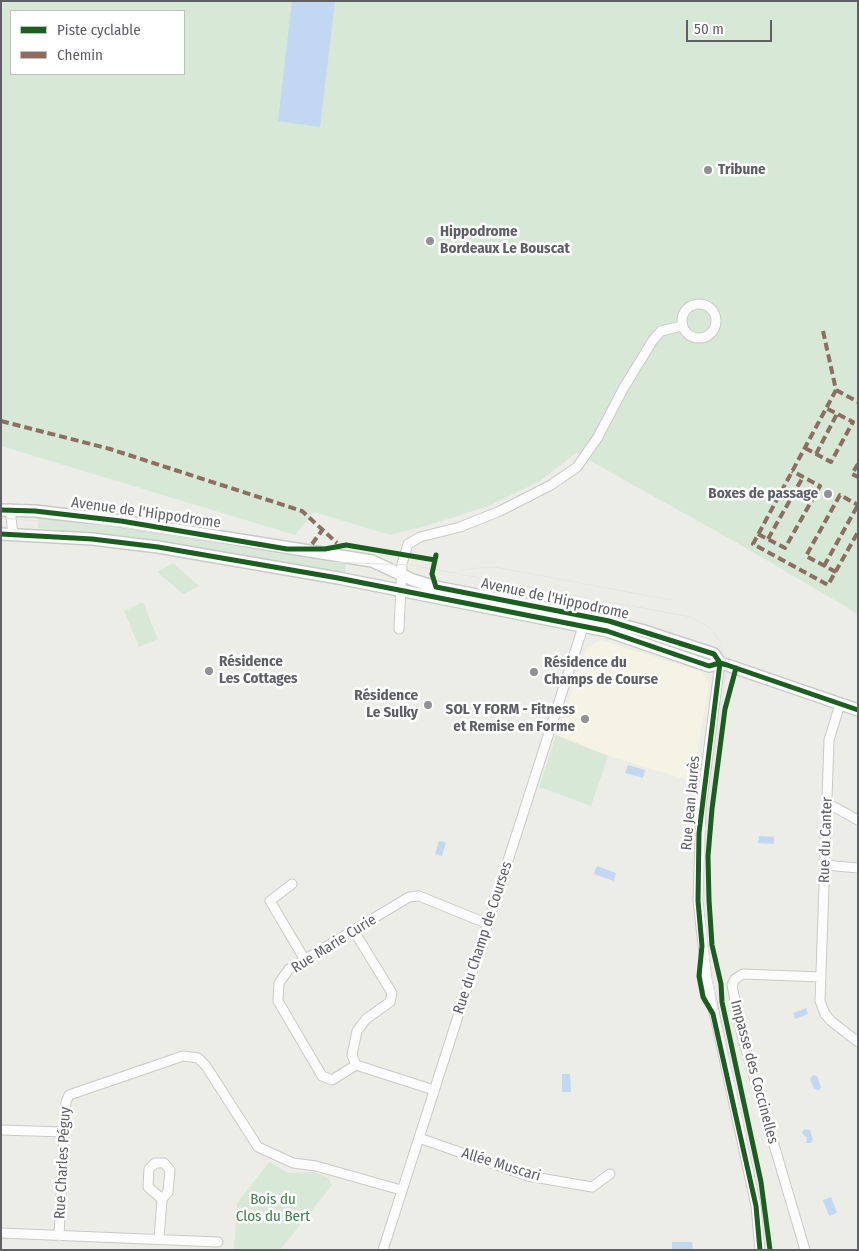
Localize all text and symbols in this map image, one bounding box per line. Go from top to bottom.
legend [10,10,185,75]
scale bar [689,10,775,42]
text: 50 m [694,20,724,38]
text: Piste cyclable [57,21,141,39]
text: Chemin [57,46,103,64]
place label: Tribune [718,161,766,179]
marker: Tribune [702,164,714,176]
place label: Hippodrome Bordeaux Le Bouscat [440,223,570,258]
marker: Hippodrome Bordeaux Le Bouscat [424,235,436,247]
place label: Boxes de passage [708,485,818,503]
marker: Boxes de passage [822,488,834,500]
street label: Avenue de l'Hippodrome [70,494,222,532]
street label: Avenue de l'Hippodrome [479,575,631,623]
place label: Résidence Les Cottages [219,653,298,688]
place label: Résidence du Champs de Course [544,654,658,689]
marker: Résidence Les Cottages [203,665,215,677]
marker: Résidence du Champs de Course [528,666,540,678]
place label: Résidence Le Sulky [354,687,418,722]
marker: Résidence Le Sulky [422,699,434,711]
place label: SOL Y FORM - Fitness et Remise en Forme [446,701,575,736]
marker: SOL Y FORM - Fitness et Remise en Forme [579,713,591,725]
street label: Rue Jean Jaurès [678,755,704,851]
street label: Rue du Canter [815,797,837,883]
street label: Rue du Champ de Courses [450,859,516,1017]
street label: Rue Marie Curie [288,911,380,977]
street label: Impasse des Coccinelles [726,998,782,1146]
street label: Rue Charles Péguy [51,1106,75,1220]
street label: Allée Muscari [459,1144,543,1186]
park label: Bois du Clos du Bert [236,1191,310,1226]

